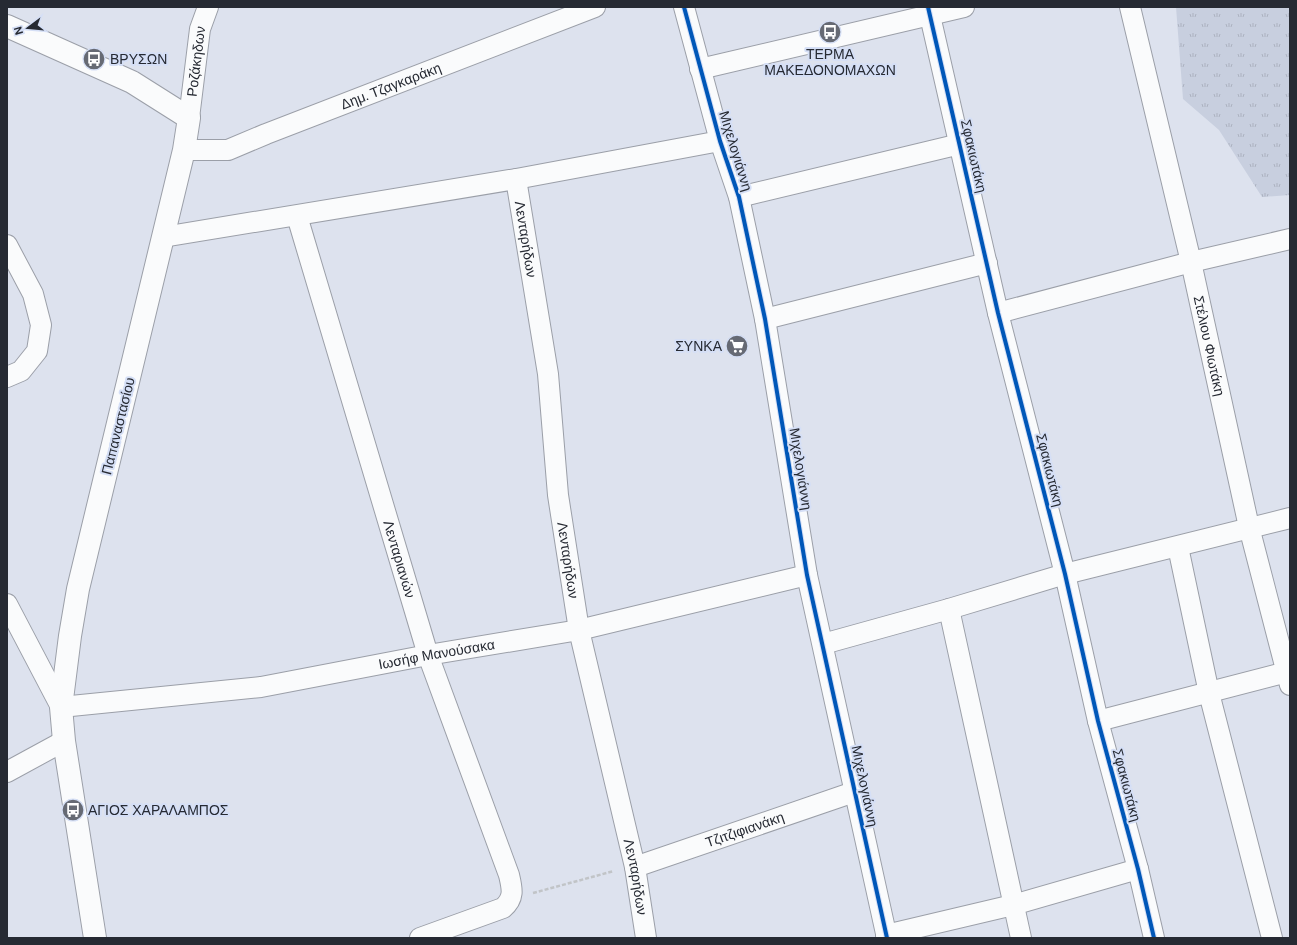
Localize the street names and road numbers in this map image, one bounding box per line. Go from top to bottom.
street label: Ροζάκηδων [183,25,209,98]
street label: Δημ. Τζαγκαράκη [338,58,444,113]
street label: Μιχελογιάννη [715,109,757,193]
street label: Σφακιωτάκη [957,117,991,195]
street label: Λενταρήδων [511,199,541,279]
street label: Στέλιου Φιωτάκη [1190,294,1229,398]
street label: Παπαναστασίου [97,375,139,477]
street label: Μιχελογιάννη [786,427,816,511]
street label: Σφακιωτάκη [1032,431,1068,509]
street label: Λενταριανών [379,518,419,600]
street label: Λενταρήδων [553,520,583,600]
street label: Ιωσήφ Μανούσακα [377,635,496,673]
street label: Μιχελογιάννη [848,744,882,828]
street label: Σφακιωτάκη [1109,747,1145,823]
street label: Τζιτζιφιανάκη [703,808,787,851]
street label: Λενταρήδων [620,837,651,916]

